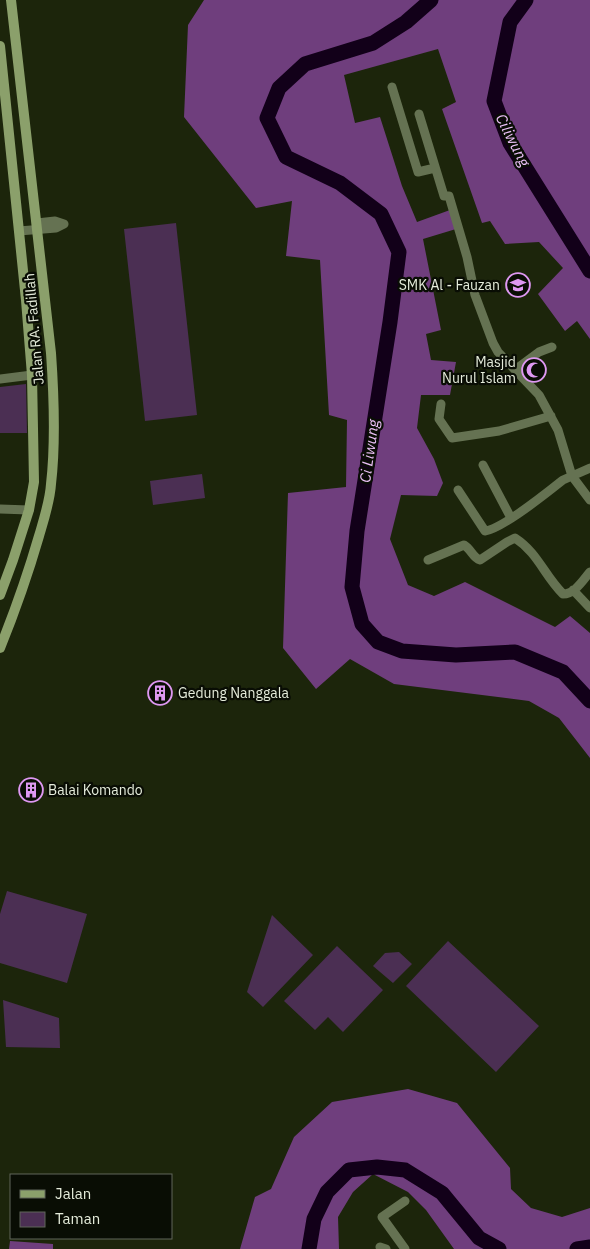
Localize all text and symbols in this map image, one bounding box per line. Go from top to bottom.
water label: Ciliwung [492,110,535,171]
school or university icon: SMK Al - Fauzan [505,272,531,298]
street label: Jalan RA. Fadillah [20,273,48,385]
place label: SMK Al - Fauzan [399,276,500,294]
place label: Masjid Nurul Islam [442,353,516,387]
mosque icon: Masjid Nurul Islam [521,357,547,383]
water label: Ci Liwung [355,417,383,484]
building icon: Gedung Nanggala [147,680,173,706]
place label: Gedung Nanggala [178,684,290,702]
building icon: Balai Komando [18,777,44,803]
place label: Balai Komando [48,781,143,799]
legend [10,1174,172,1239]
text: Jalan [55,1184,91,1203]
text: Taman [55,1209,100,1228]

